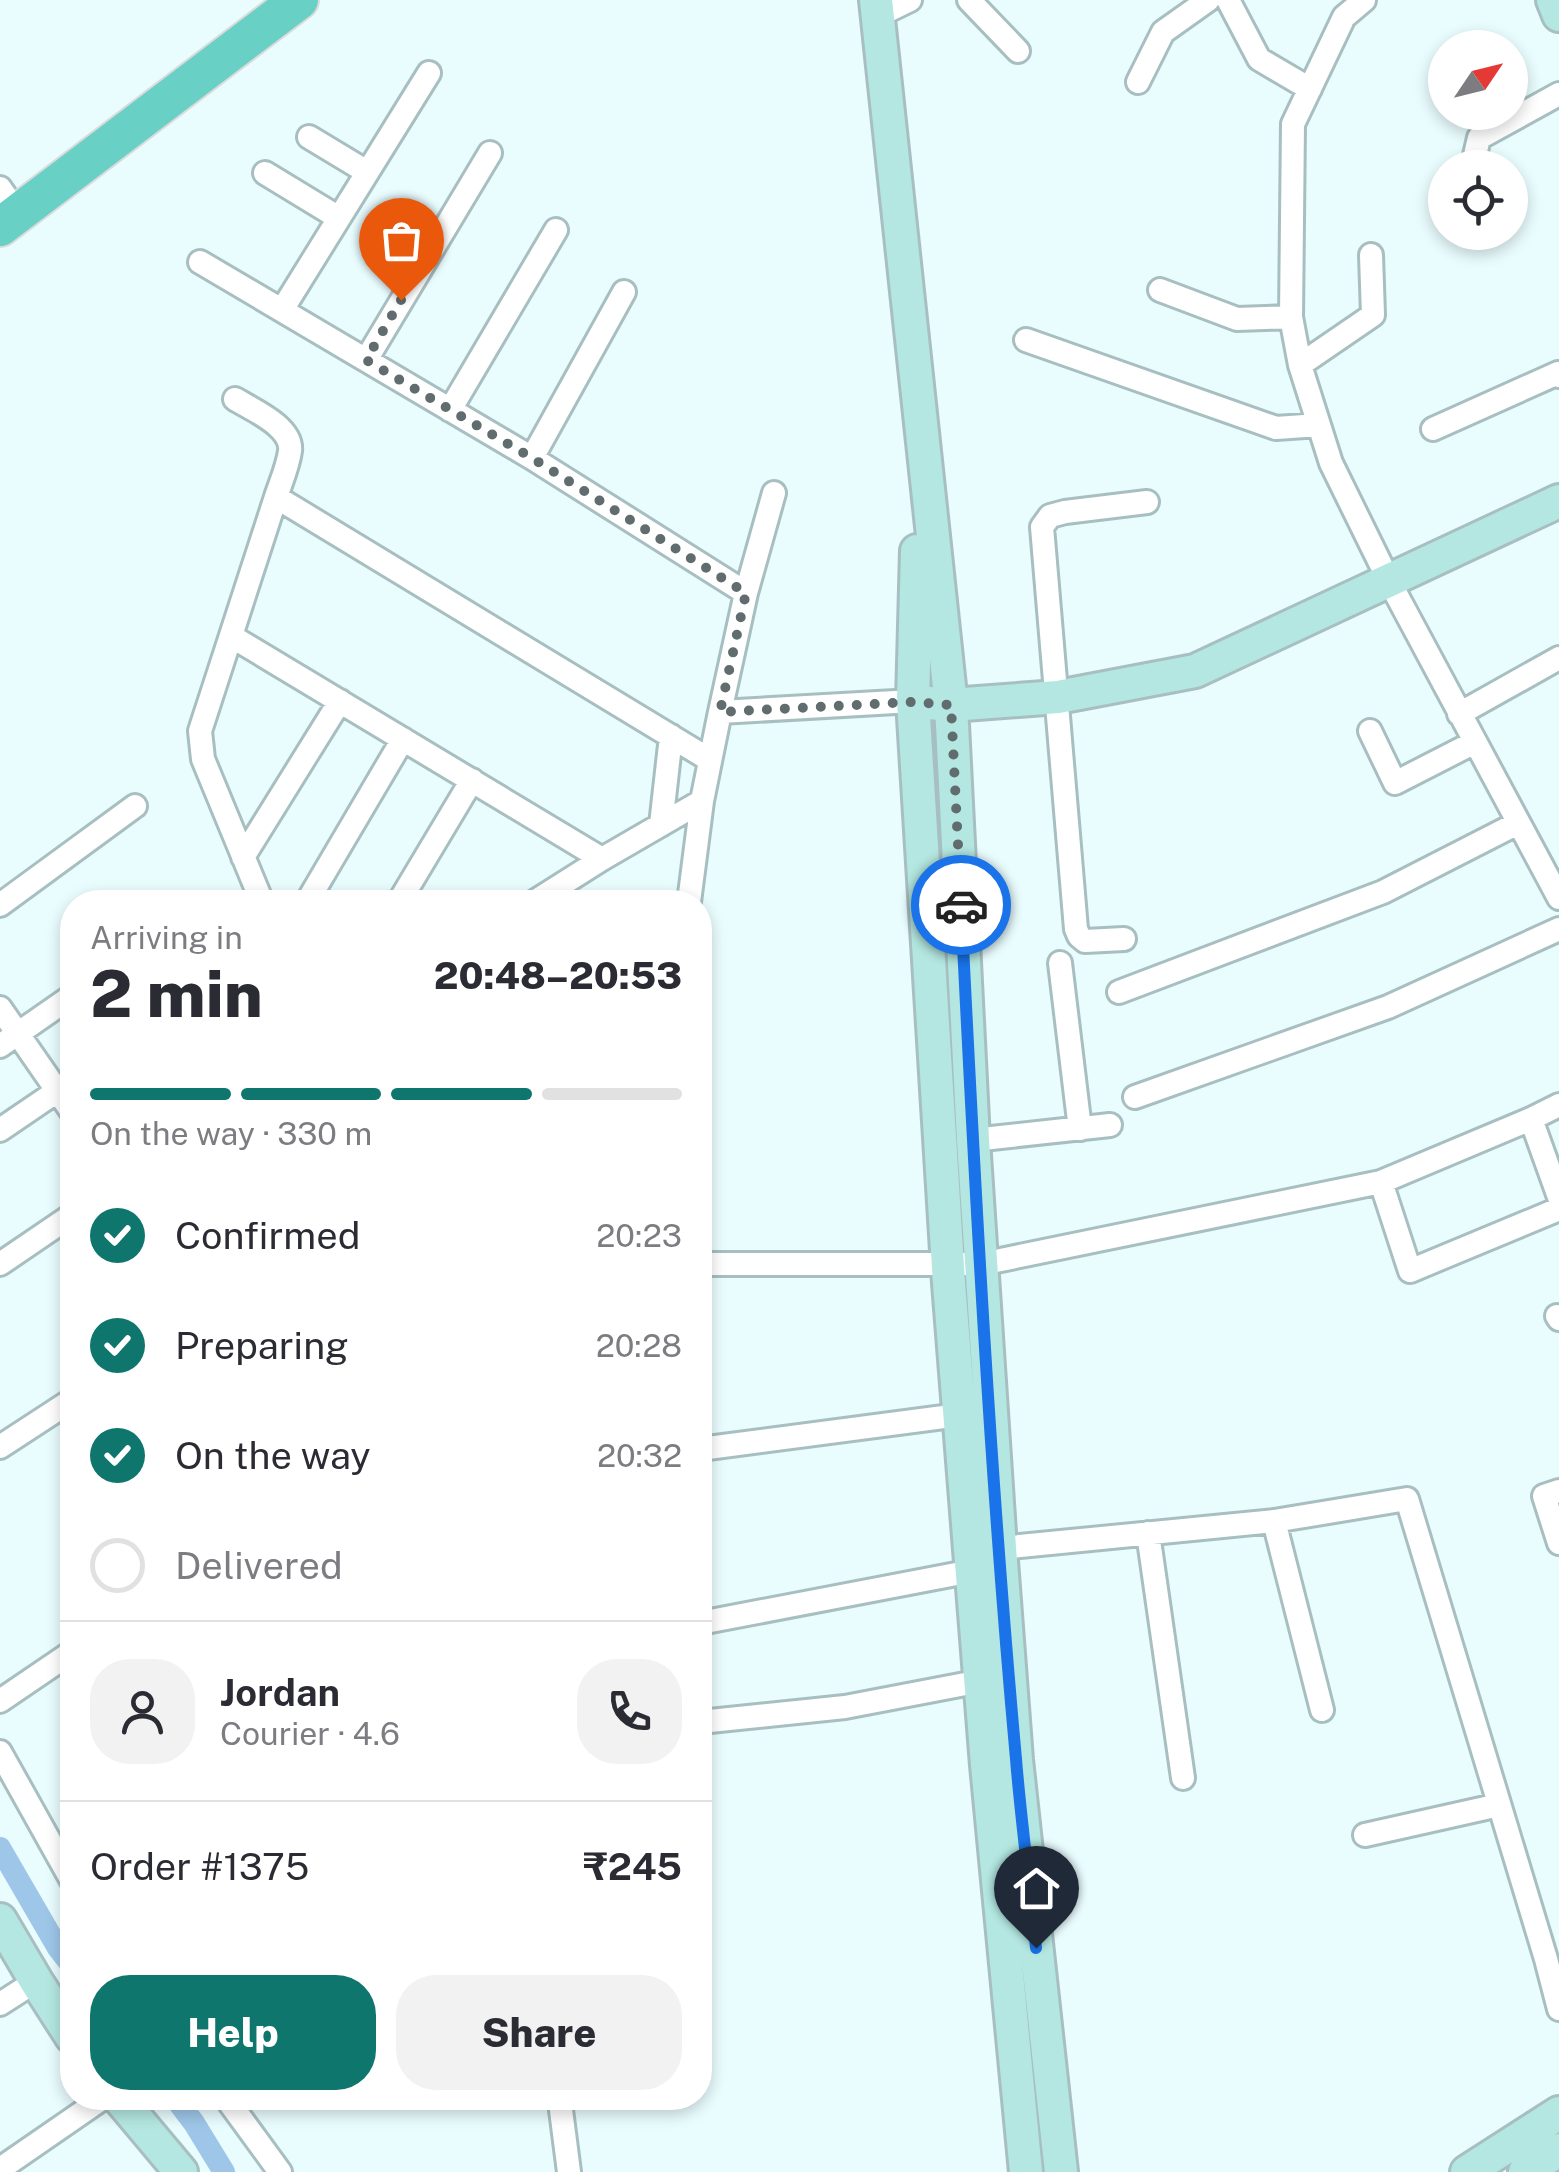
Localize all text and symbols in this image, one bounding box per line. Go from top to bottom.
north arrow [1428,30,1528,130]
map controls [1428,30,1528,250]
button: locate [1428,150,1528,250]
pin [359,198,444,301]
icon: bag [374,213,429,268]
courier [911,855,1011,955]
icon: car [934,878,989,933]
text: Arriving in [90,919,243,956]
text: 20:48–20:53 [434,953,682,998]
text: 2 min [90,955,263,1032]
text: On the way · 330 m [90,1115,372,1152]
icon: check [90,1208,145,1263]
text: Confirmed [175,1213,360,1258]
text: 20:23 [596,1217,682,1254]
icon: check [90,1318,145,1373]
text: Preparing [175,1323,349,1368]
text: 20:28 [596,1327,682,1364]
icon: check [90,1428,145,1483]
text: On the way [175,1433,371,1478]
text: 20:32 [597,1437,682,1474]
text: Delivered [175,1543,343,1588]
button: person [90,1659,195,1764]
button: phone [577,1659,682,1764]
text: Jordan [220,1670,340,1715]
text: Courier · 4.6 [220,1715,400,1752]
text: Order #1375 [90,1844,309,1889]
text: ₹245 [583,1844,682,1889]
pin [994,1846,1079,1949]
icon: home [1009,1861,1064,1916]
button: Help [90,1975,376,2090]
button: Share [396,1975,682,2090]

